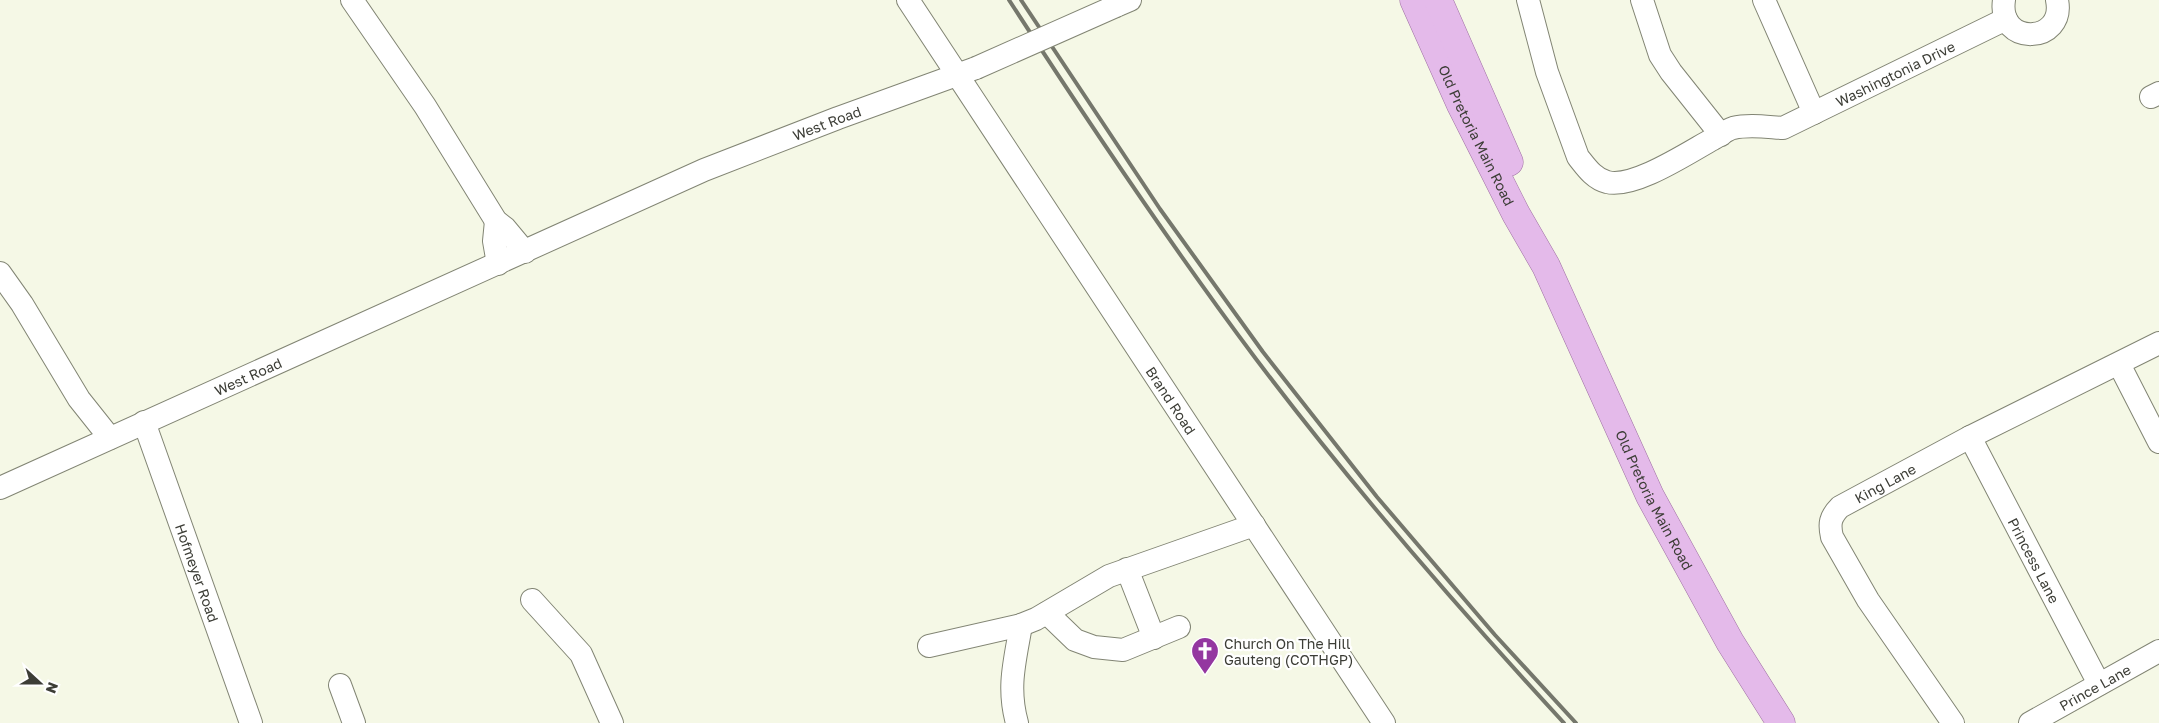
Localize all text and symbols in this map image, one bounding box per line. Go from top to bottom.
street label: Washingtonia Drive [1833,37,1957,110]
street label: Old Pretoria Main Road [1436,62,1519,208]
street label: West Road [790,102,863,143]
street label: West Road [212,353,284,399]
street label: Brand Road [1143,363,1200,437]
street label: Old Pretoria Main Road [1613,427,1697,573]
street label: King Lane [1851,459,1918,506]
street label: Princess Lane [2005,515,2064,606]
street label: Hofmeyer Road [172,521,223,624]
place label: Church On The Hill Gauteng (COTHGP) [1224,635,1353,668]
church icon: Church On The Hill Gauteng (COTHGP) [1190,636,1220,675]
north arrow [15,658,65,708]
street label: Prince Lane [2056,660,2133,714]
text: N [43,680,62,696]

